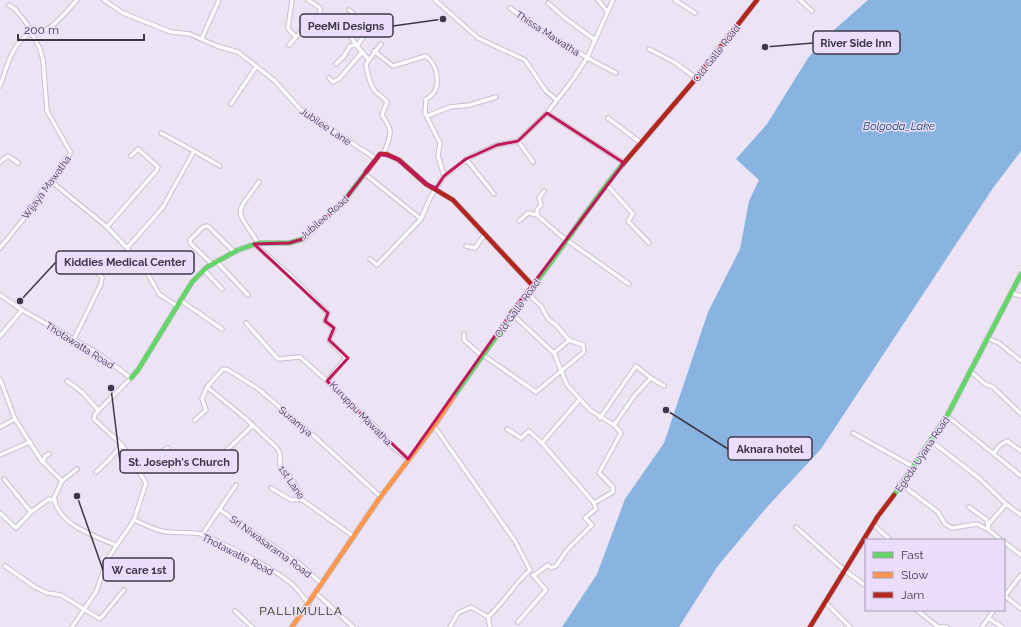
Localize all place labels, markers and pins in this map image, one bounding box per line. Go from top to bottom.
callout: PeeMi Designs [300,14,393,37]
callout: River Side Inn [813,31,900,54]
callout: Kiddies Medical Center [56,251,194,274]
callout: Aknara hotel [728,437,812,460]
callout: St. Joseph's Church [120,450,238,473]
callout: W care 1st [103,558,174,581]

